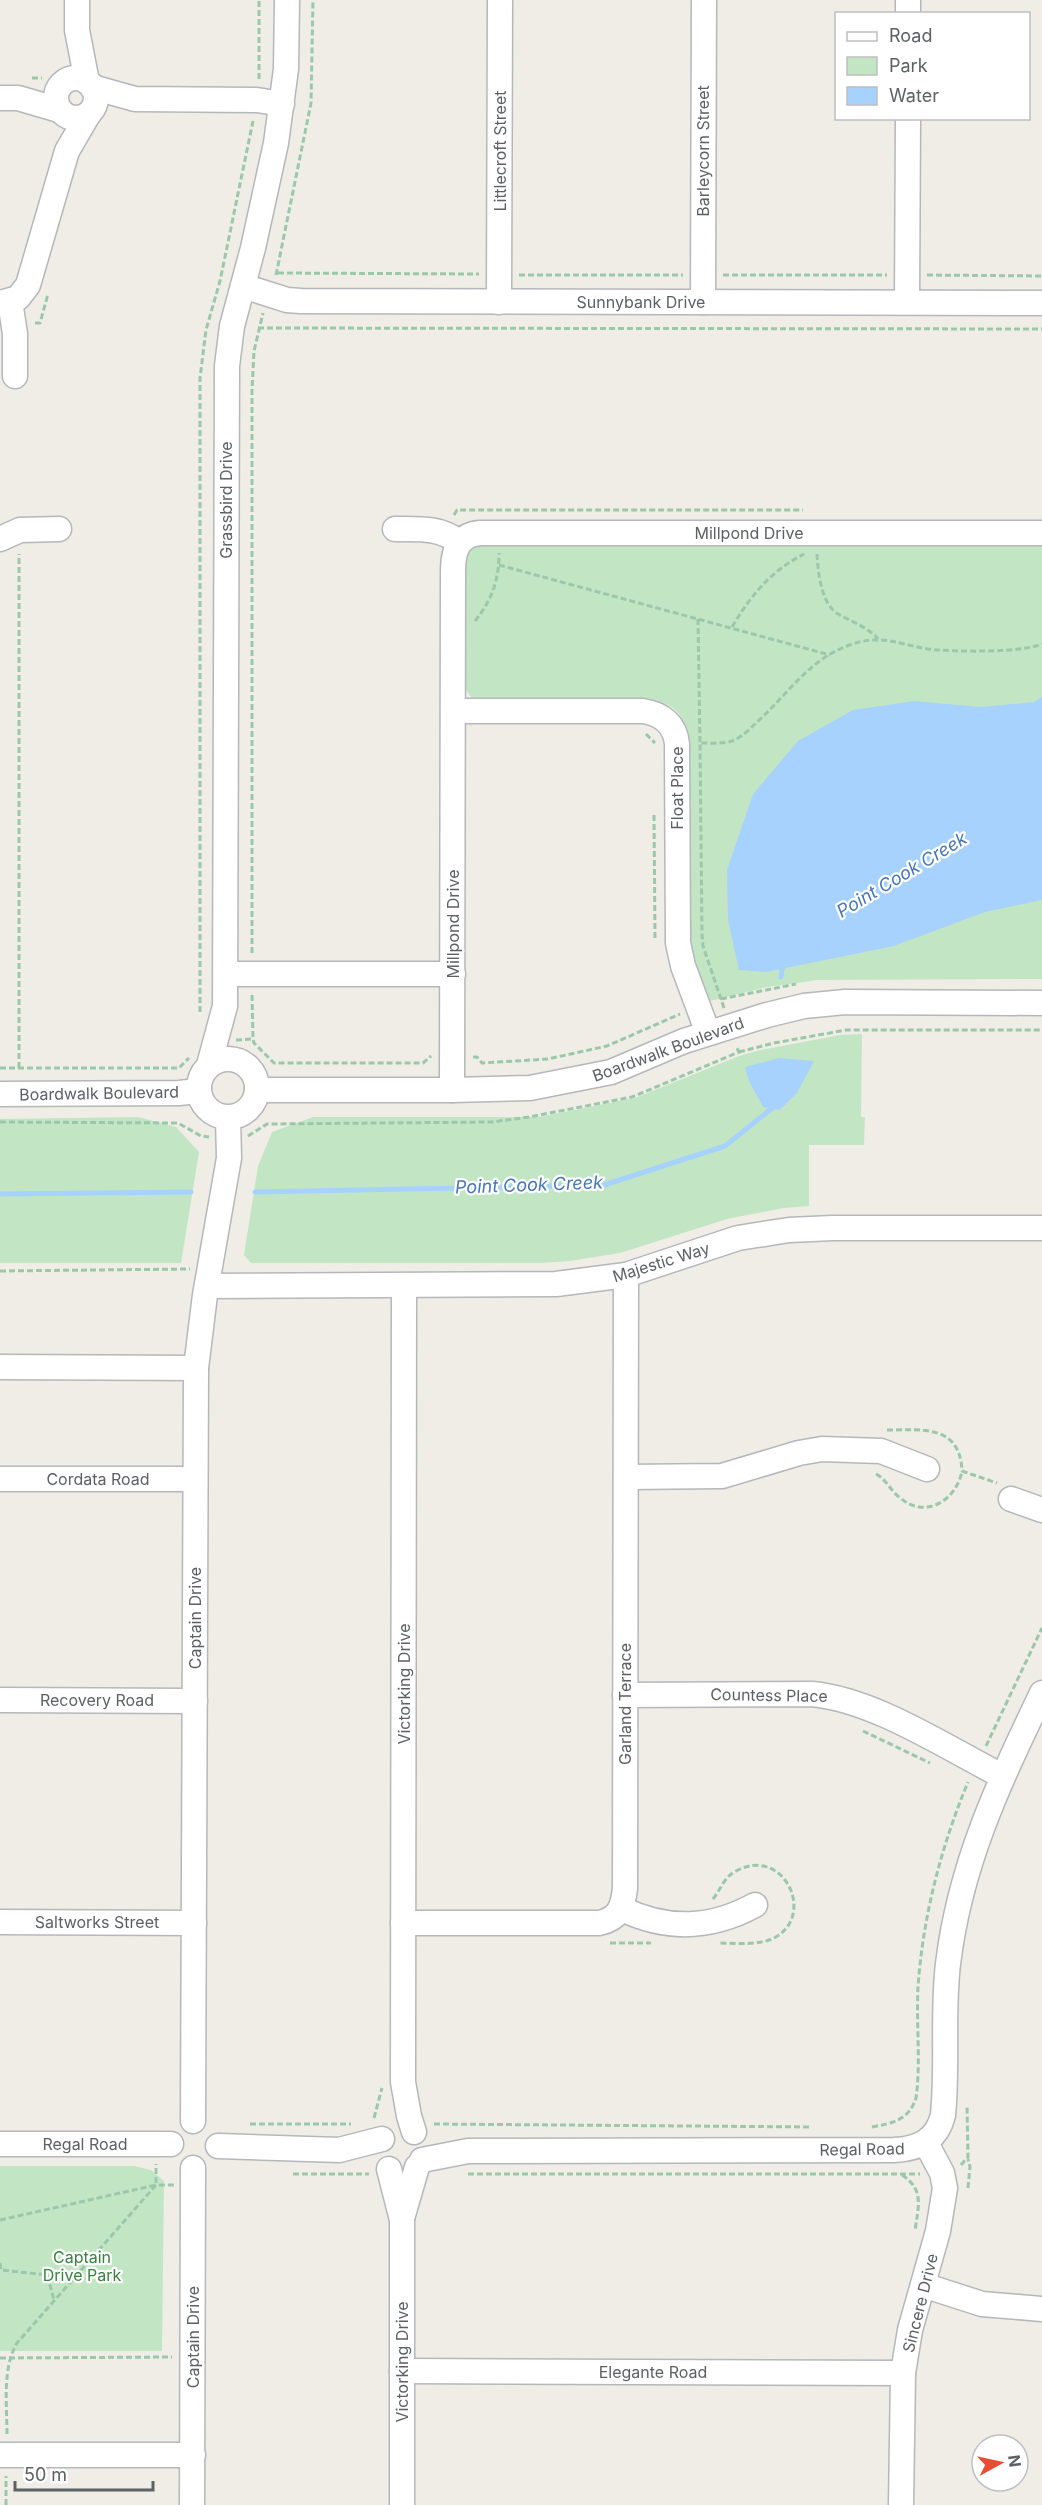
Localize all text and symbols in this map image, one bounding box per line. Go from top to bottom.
legend [835,12,1030,120]
text: Road [889,25,932,46]
text: Park [889,55,928,76]
street label: Barleycorn Street [693,85,713,217]
text: Water [889,85,939,106]
street label: Littlecroft Street [490,91,510,211]
street label: Sunnybank Drive [577,292,705,312]
street label: Grassbird Drive [216,441,236,559]
street label: Millpond Drive [695,523,803,543]
street label: Float Place [667,746,687,830]
water label: Point Cook Creek [833,827,972,922]
street label: Millpond Drive [443,870,463,978]
street label: Boardwalk Boulevard [589,1012,747,1086]
street label: Boardwalk Boulevard [19,1082,179,1104]
water label: Point Cook Creek [455,1171,604,1198]
street label: Majestic Way [610,1238,712,1286]
street label: Cordata Road [46,1469,150,1489]
street label: Captain Drive [185,1567,205,1669]
street label: Victorking Drive [394,1623,414,1745]
street label: Garland Terrace [615,1643,635,1765]
street label: Countess Place [710,1684,828,1706]
street label: Recovery Road [40,1690,154,1710]
street label: Saltworks Street [35,1912,159,1932]
street label: Regal Road [42,2134,128,2154]
street label: Regal Road [819,2138,905,2160]
park label: Captain Drive Park [43,2247,121,2285]
street label: Sincere Drive [898,2251,942,2355]
street label: Captain Drive [183,2286,203,2388]
street label: Victorking Drive [392,2301,412,2423]
street label: Elegante Road [599,2362,707,2382]
north arrow [970,2433,1030,2493]
text: N [1004,2453,1026,2468]
scale bar [15,2454,153,2492]
text: 50 m [24,2464,67,2485]

